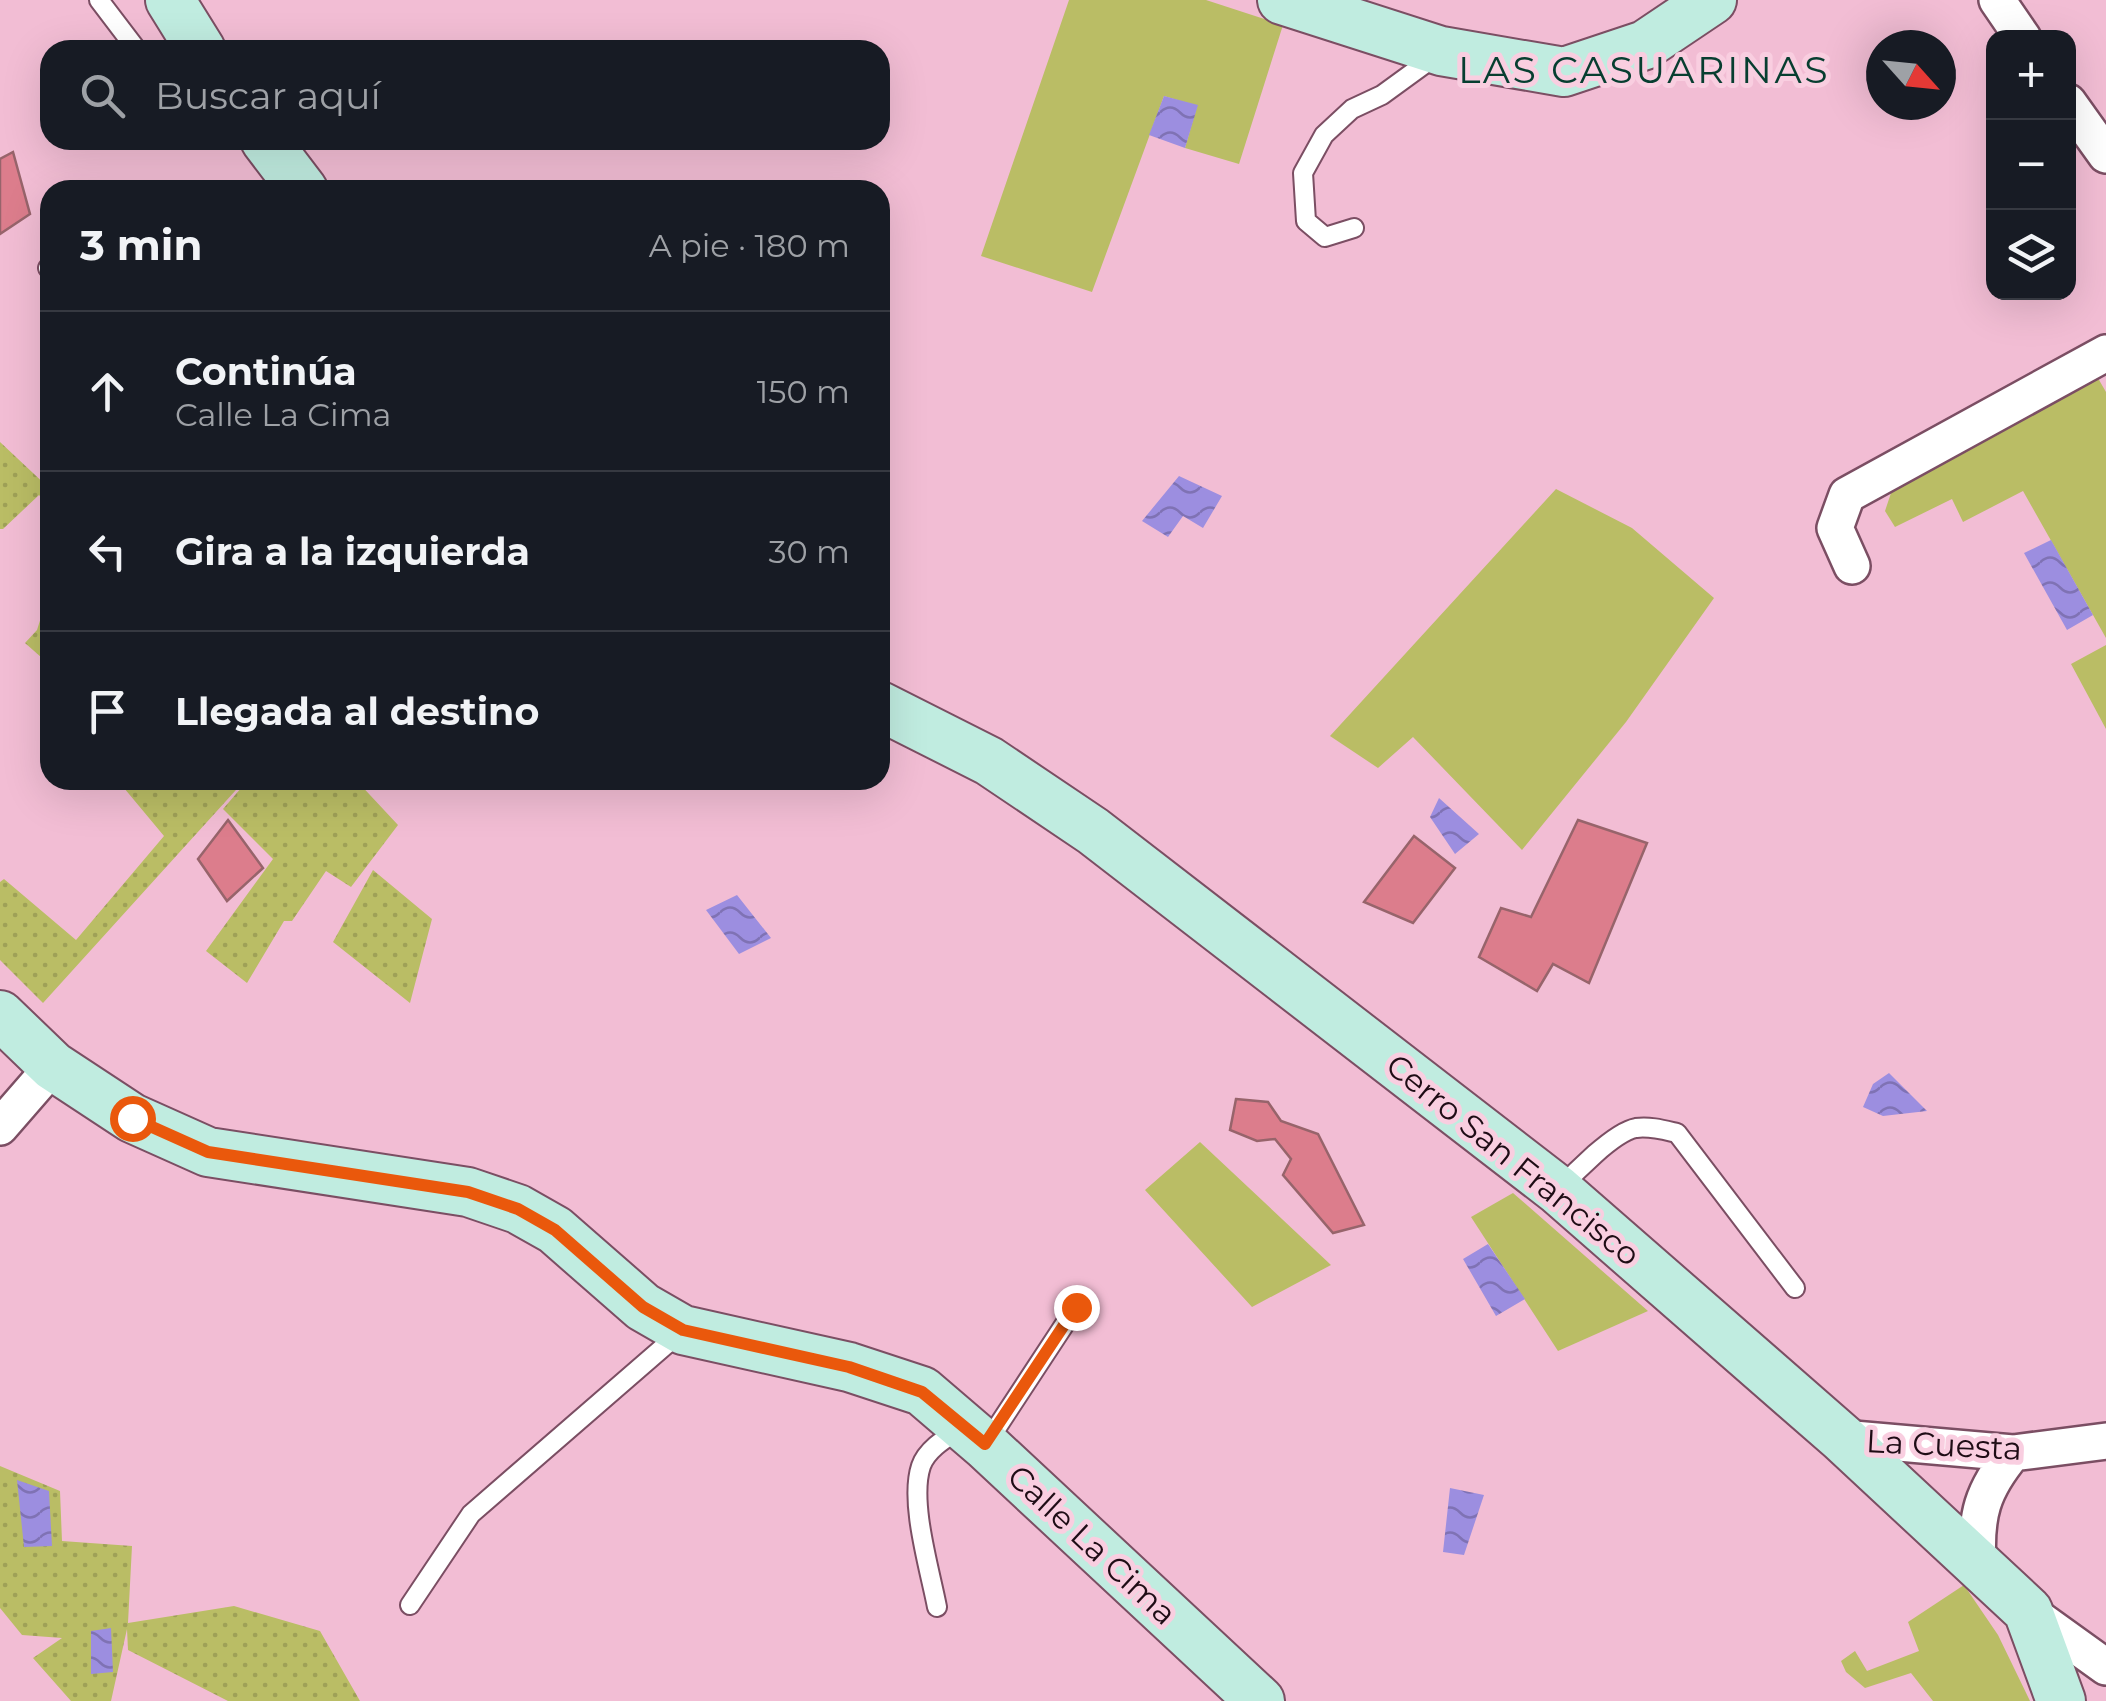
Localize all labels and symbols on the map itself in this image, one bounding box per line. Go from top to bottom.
north arrow [1866,30,1956,120]
district label: LAS CASUARINAS [1458,46,1830,93]
street label: Cerro San Francisco [1379,1045,1648,1274]
route start [110,1096,156,1142]
route end [1054,1285,1100,1331]
street label: La Cuesta [1865,1421,2023,1468]
street label: Calle La Cima [1000,1457,1185,1633]

